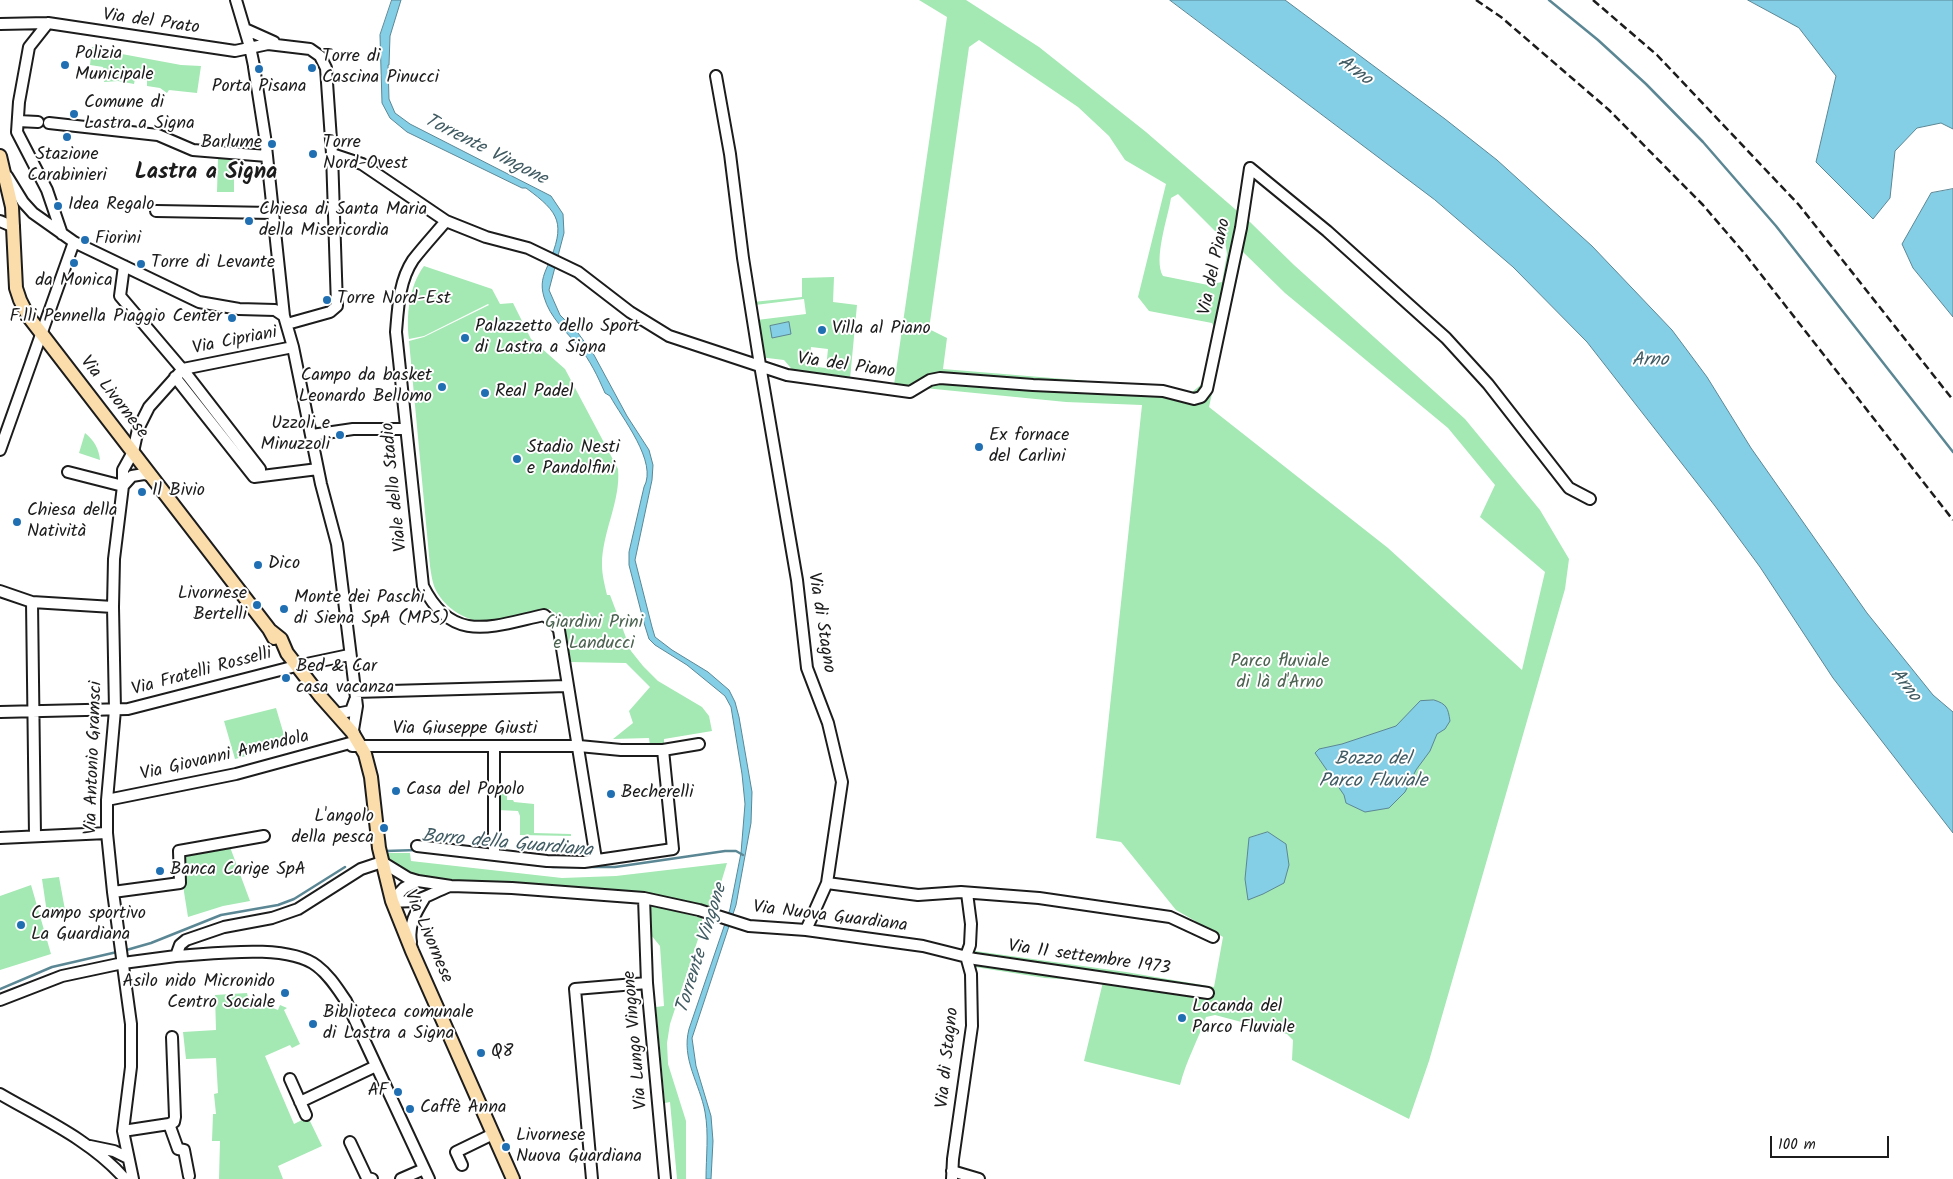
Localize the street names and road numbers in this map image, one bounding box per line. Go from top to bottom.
street label: Via del Prato [101,6,201,40]
street label: Via del Piano [1195,217,1237,317]
street label: Via Cipriani [191,323,279,361]
street label: Via del Piano [796,349,896,385]
street label: Via Livornese [74,352,152,444]
street label: Viale dello Stadio [378,421,414,553]
street label: Via di Stagno [801,571,839,675]
street label: Via Fratelli Rosselli [130,644,274,702]
street label: Via Antonio Gramsci [82,681,108,835]
street label: Via Giuseppe Giusti [393,719,537,741]
street label: Via Giovanni Amendola [138,727,312,787]
street label: Via Livornese [398,887,456,987]
street label: Via Nuova Guardiana [751,898,909,938]
street label: Via 11 settembre 1973 [1006,937,1172,981]
street label: Via Lungo Vingone [620,970,654,1110]
street label: Via di Stagno [933,1007,965,1109]

